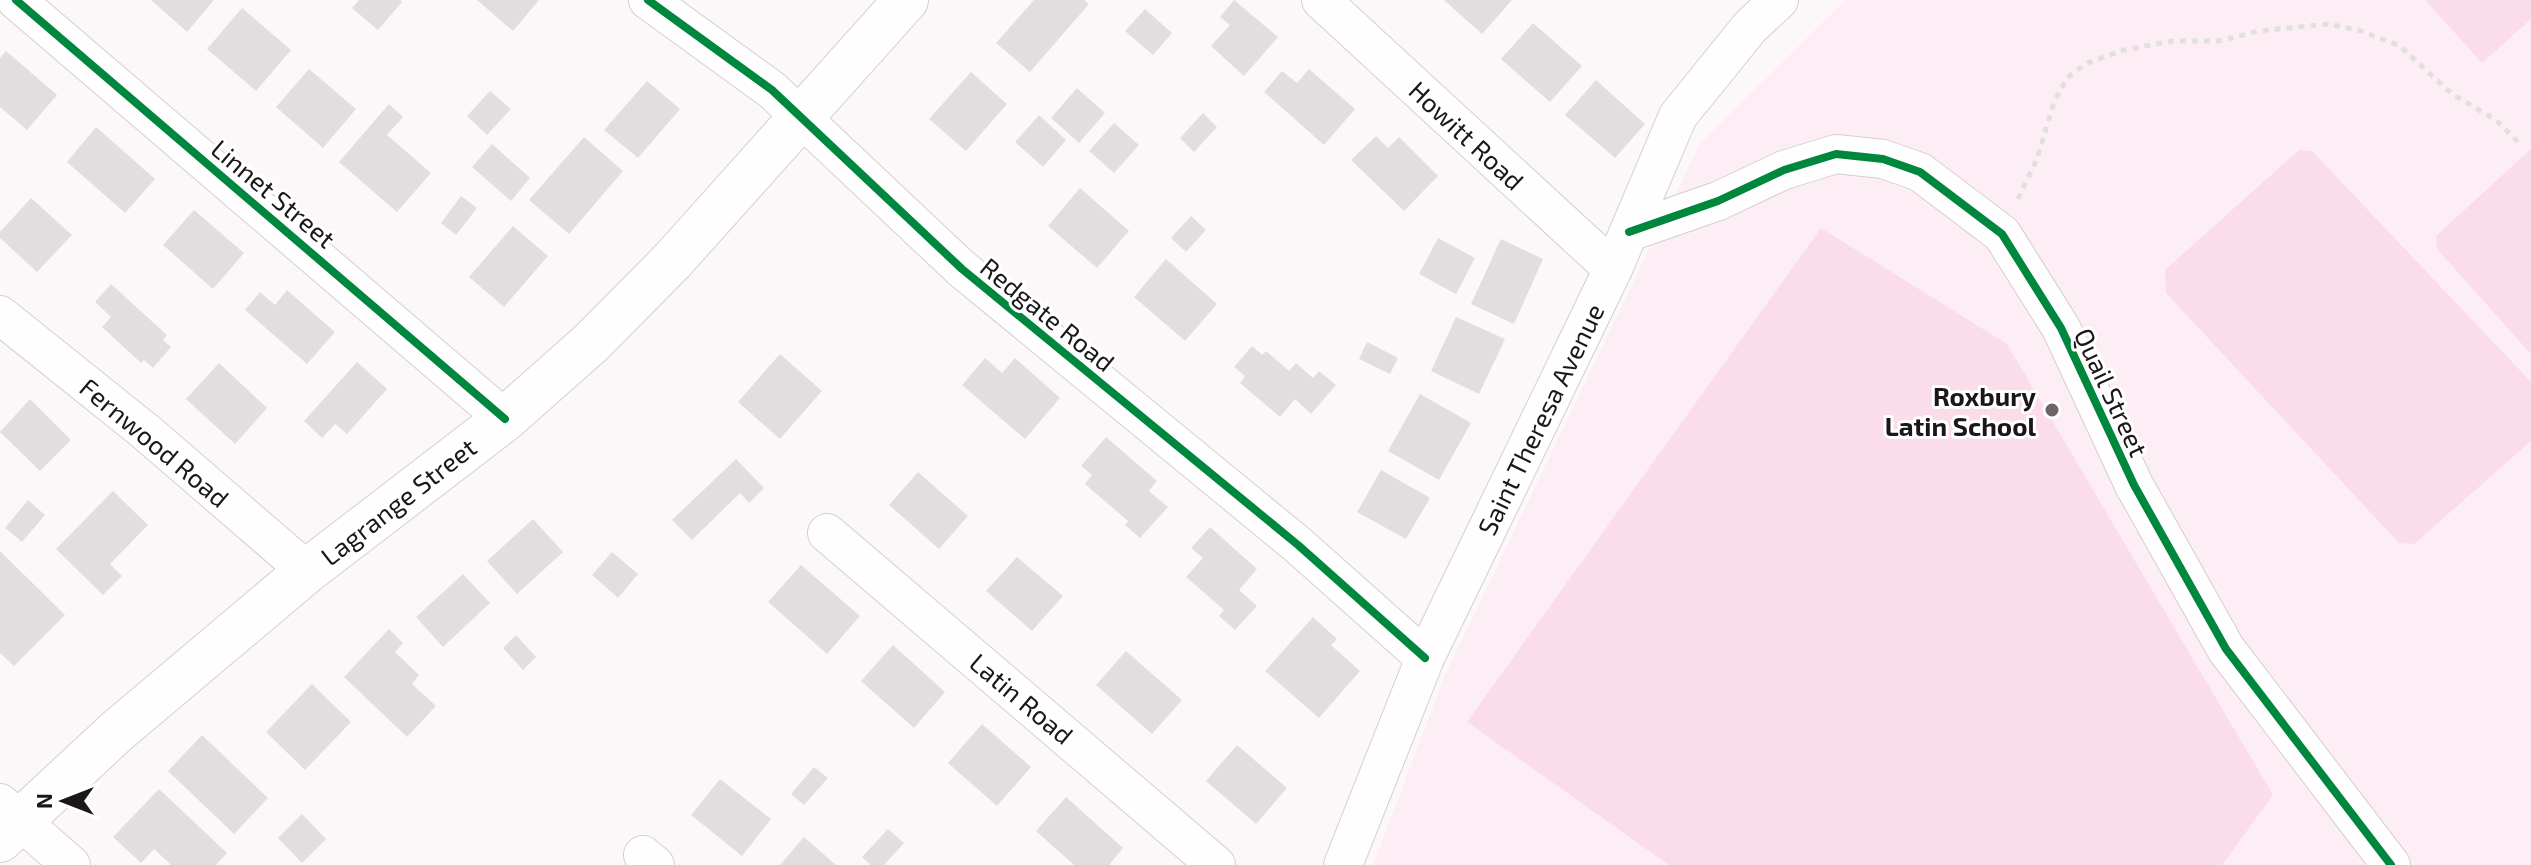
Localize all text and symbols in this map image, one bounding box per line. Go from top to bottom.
street label: Howitt Road [1403,74,1531,196]
street label: Linnet Street [206,132,342,254]
street label: Redgate Road [975,251,1121,377]
street label: Saint Theresa Avenue [1470,298,1610,540]
street label: Quail Street [2069,323,2155,461]
street label: Fernwood Road [74,371,236,513]
place label: Roxbury Latin School [1885,380,2036,441]
marker: Roxbury Latin School [2043,401,2061,419]
street label: Lagrange Street [314,431,482,571]
street label: Latin Road [964,646,1080,750]
north arrow [24,761,104,841]
text: N [30,793,56,809]

